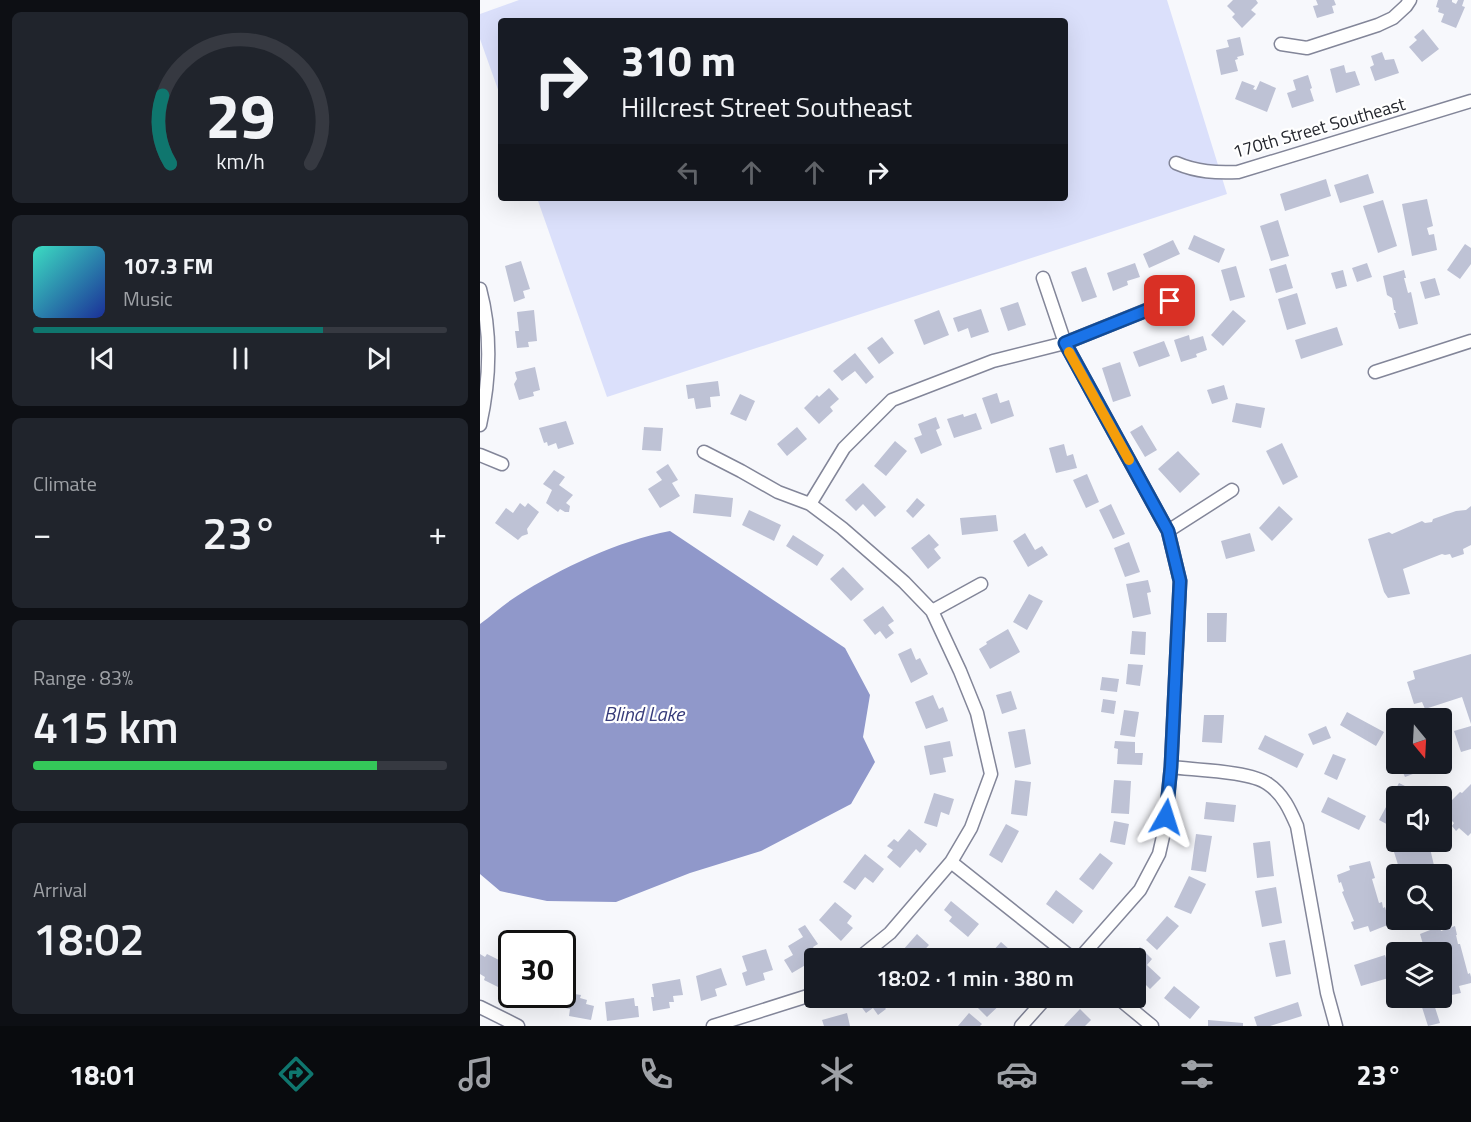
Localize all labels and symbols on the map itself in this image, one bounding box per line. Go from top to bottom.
street label: 170th Street Southeast [1230,90,1409,165]
pin [1144,275,1195,326]
water label: Blind Lake [604,698,686,729]
north arrow [1386,708,1452,774]
position arrow [1134,785,1198,849]
speed limit sign: 30 [498,930,576,1008]

